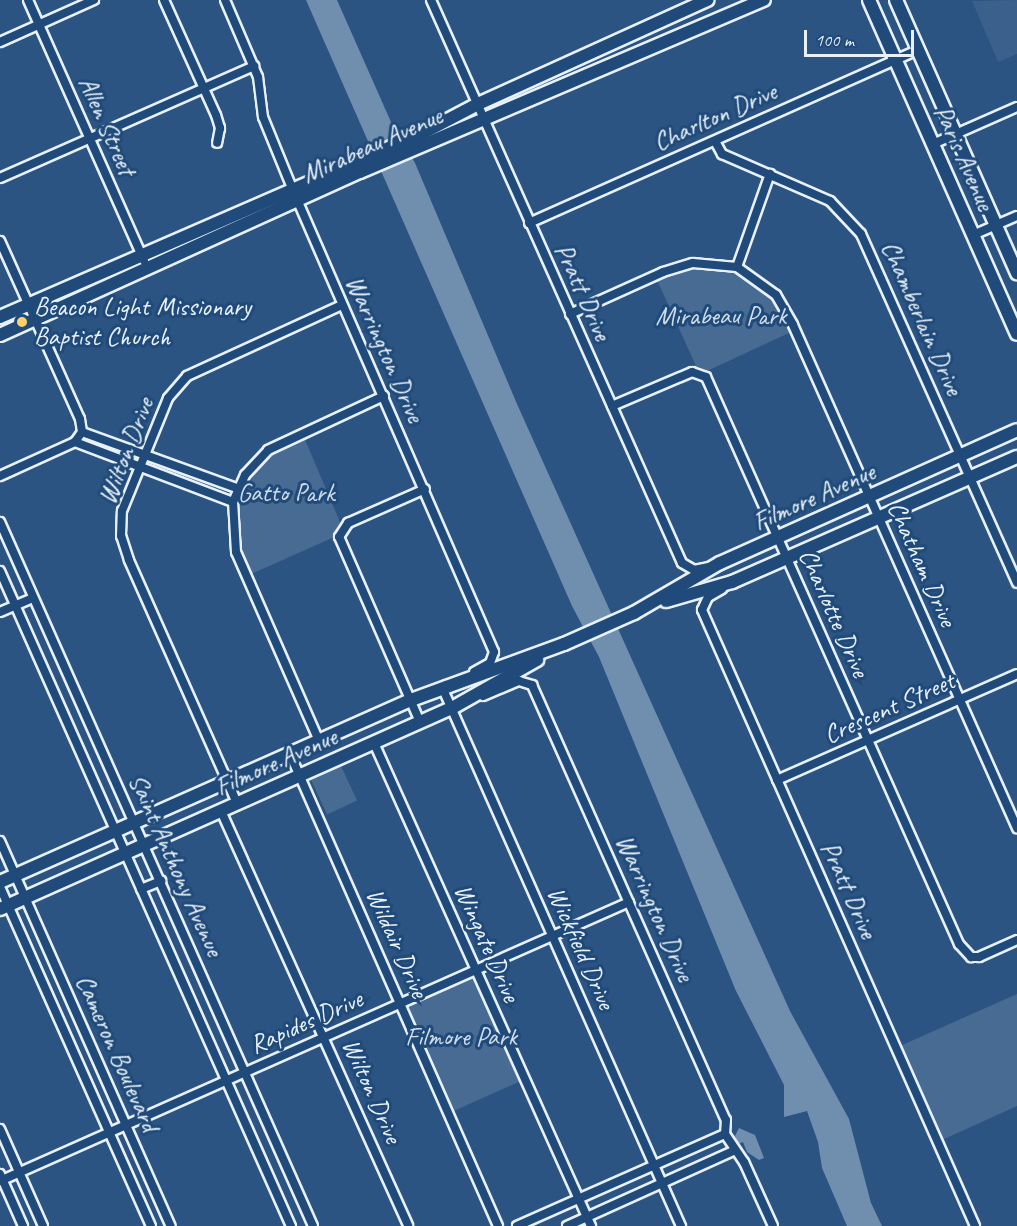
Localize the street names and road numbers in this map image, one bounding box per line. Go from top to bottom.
street label: Allen Street [71,72,143,180]
street label: Charlton Drive [648,76,782,158]
street label: Mirabeau Avenue [297,100,447,190]
street label: Paris Avenue [927,101,1001,215]
street label: Chamberlain Drive [874,236,970,400]
street label: Pratt Drive [548,239,618,345]
street label: Warrington Drive [339,271,431,427]
street label: Wilton Drive [92,393,160,509]
street label: Filmore Avenue [748,456,880,538]
street label: Chatham Drive [880,496,964,632]
street label: Charlotte Drive [792,544,876,682]
street label: Crescent Street [819,665,959,751]
street label: Filmore Avenue [210,721,342,803]
street label: Saint Anthony Avenue [122,769,230,961]
street label: Warrington Drive [609,830,701,986]
street label: Pratt Drive [814,837,884,943]
street label: Wingate Drive [447,879,527,1007]
street label: Wickfield Drive [540,882,622,1014]
street label: Wildair Drive [359,883,435,1003]
street label: Cameron Boulevard [69,970,165,1136]
street label: Rapides Drive [245,983,367,1061]
street label: Wilton Drive [335,1034,409,1148]

